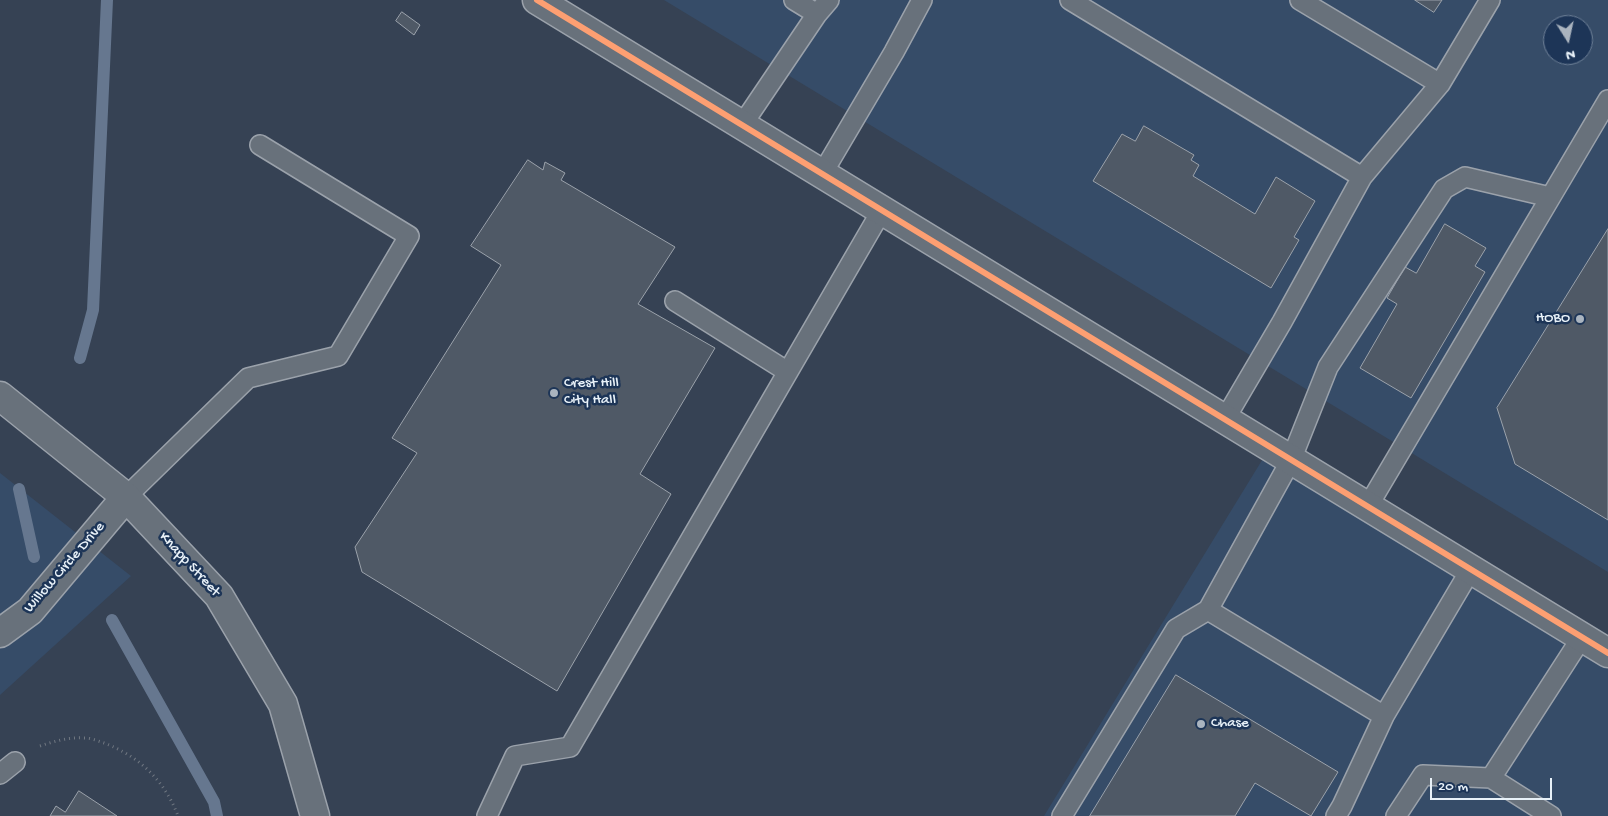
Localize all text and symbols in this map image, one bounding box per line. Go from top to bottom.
north arrow [1543,15,1593,65]
text: N [1565,45,1577,63]
place label: HOBO [1536,310,1570,328]
marker: HOBO [1574,313,1586,325]
place label: Crest Hill City Hall [564,375,619,410]
marker: Crest Hill City Hall [548,387,560,399]
street label: Willow Circle Drive [21,519,109,617]
street label: Knapp Street [154,529,224,601]
place label: Chase [1211,715,1249,733]
marker: Chase [1195,718,1207,730]
scale bar [1433,768,1556,800]
text: 20 m [1438,778,1468,796]

